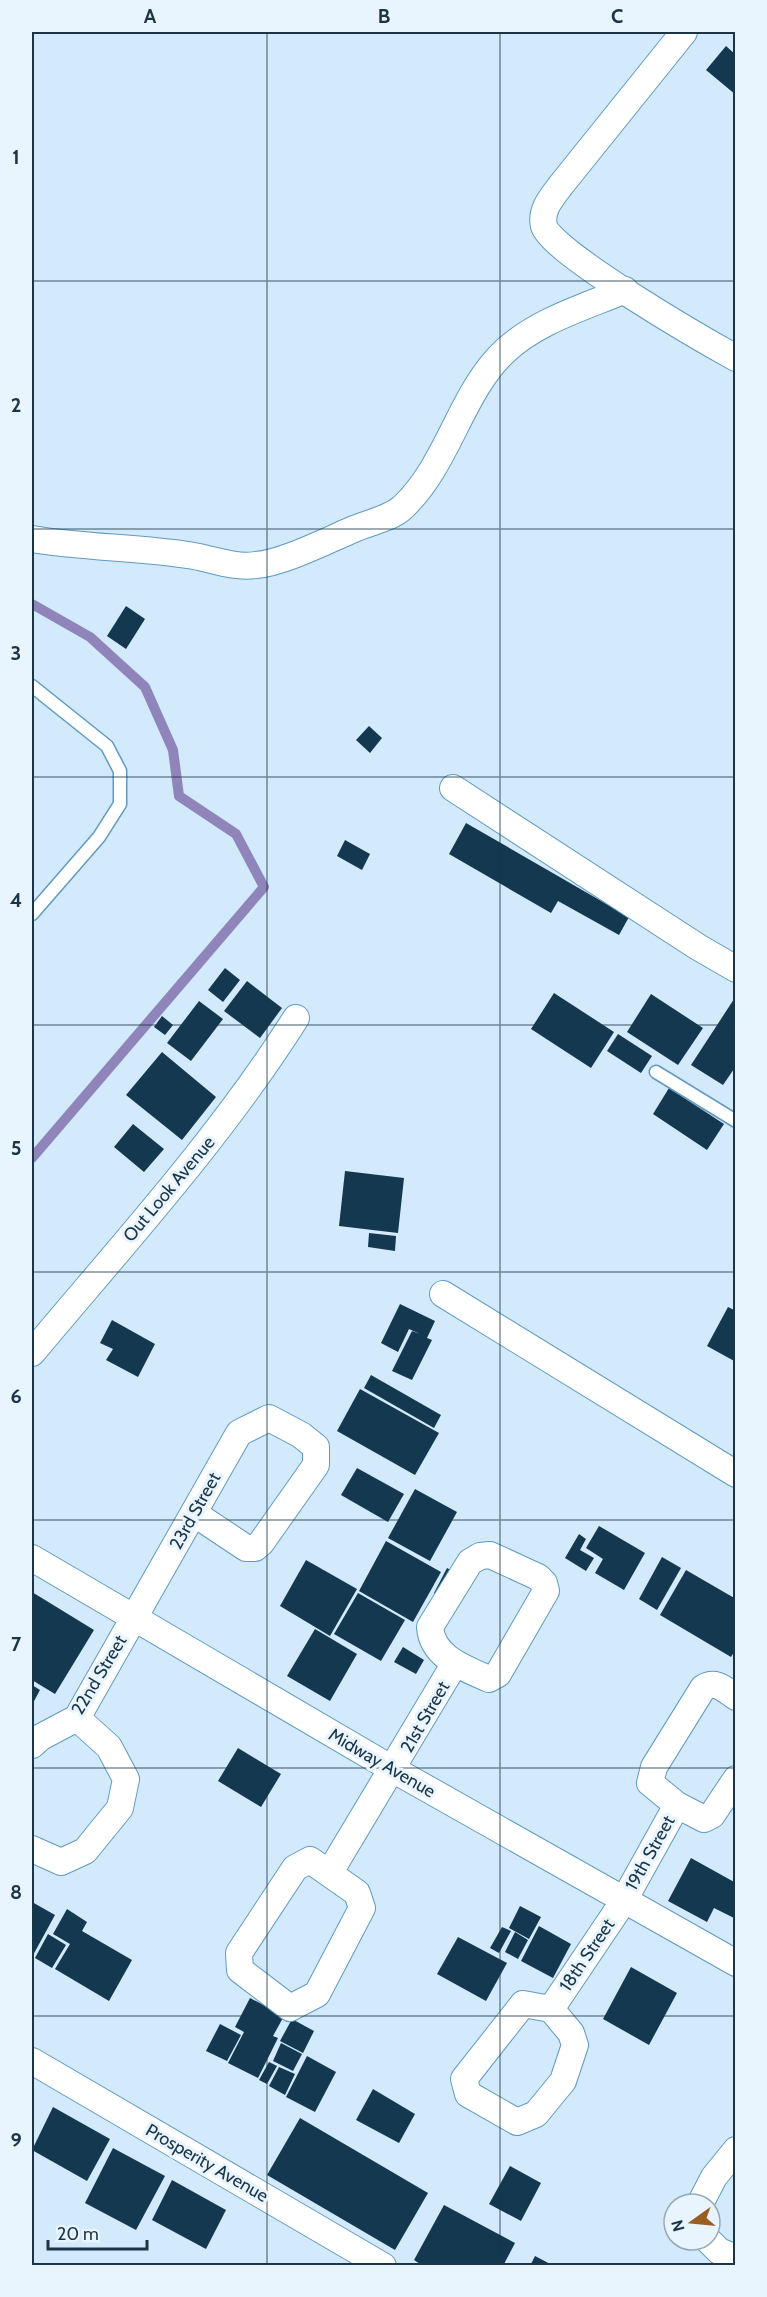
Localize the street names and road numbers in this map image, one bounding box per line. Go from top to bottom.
street label: Out Look Avenue [118,1132,220,1246]
street label: 23rd Street [165,1469,225,1553]
street label: 22nd Street [67,1631,131,1719]
street label: 21st Street [396,1677,454,1757]
street label: Midway Avenue [325,1724,439,1802]
street label: 19th Street [620,1812,680,1894]
street label: 18th Street [555,1914,619,1996]
street label: Prosperity Avenue [142,2119,272,2207]

